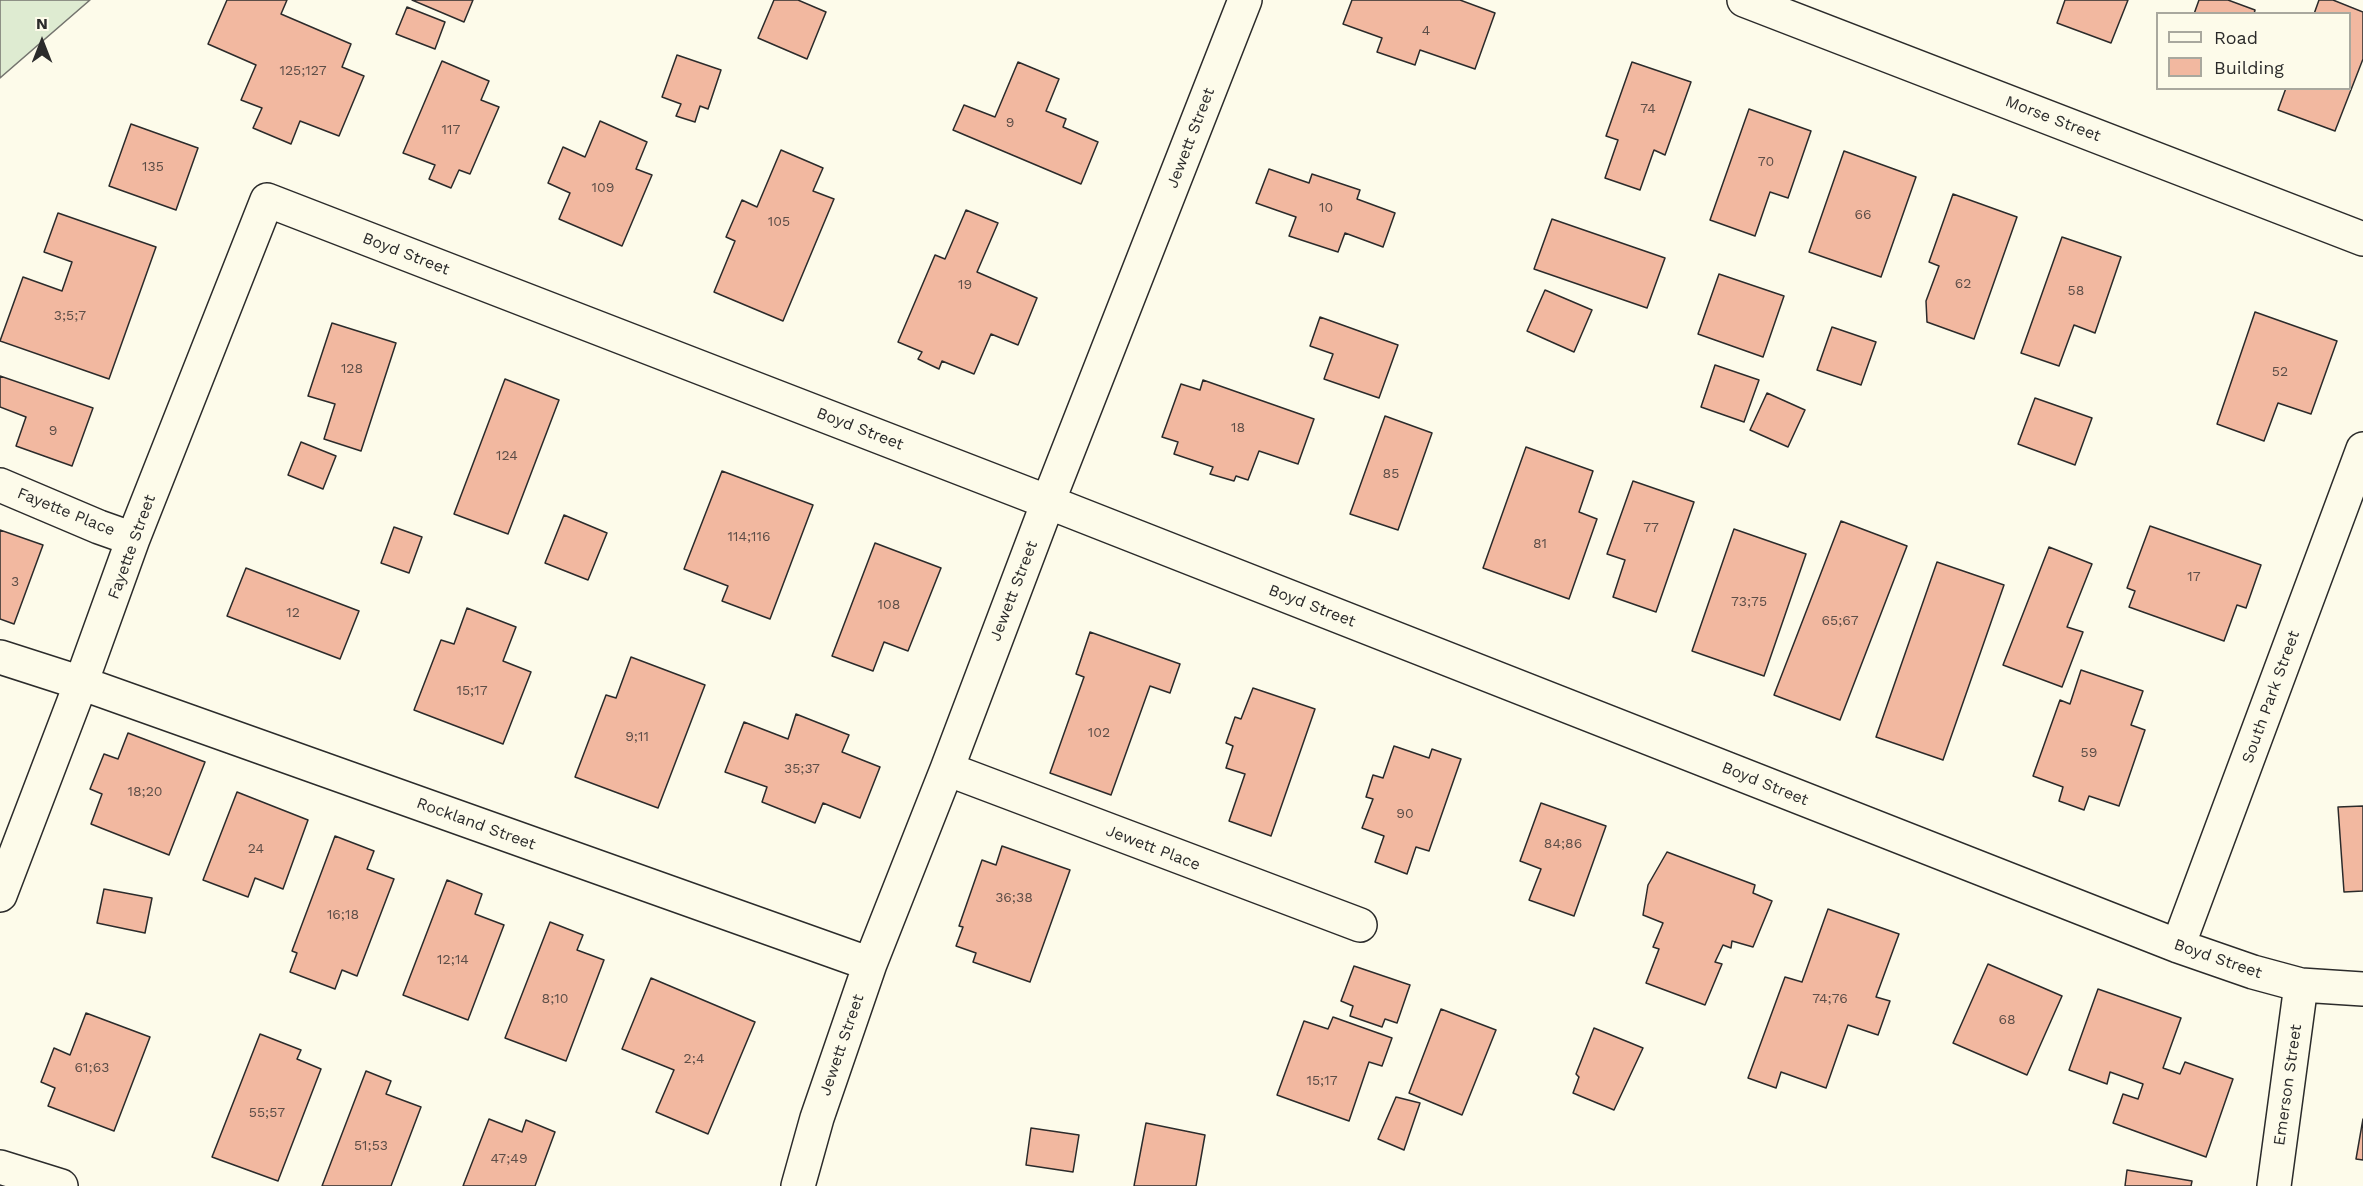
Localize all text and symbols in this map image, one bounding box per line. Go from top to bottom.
north arrow [12,12,72,72]
legend [2156,12,2351,90]
text: N [36,14,48,33]
house number: 4 [1422,23,1430,39]
text: Road [2214,27,2258,48]
text: Building [2214,57,2284,78]
house number: 125;127 [279,63,327,79]
street label: Jewett Street [1163,85,1219,191]
street label: Morse Street [2003,92,2103,146]
house number: 74 [1640,101,1656,117]
house number: 9 [1006,115,1014,131]
house number: 117 [442,122,460,138]
house number: 70 [1758,154,1774,170]
house number: 135 [142,159,164,175]
house number: 109 [592,180,614,196]
house number: 10 [1319,200,1333,216]
house number: 66 [1854,207,1872,223]
house number: 105 [768,214,790,230]
street label: Boyd Street [360,229,452,279]
house number: 62 [1955,276,1971,292]
house number: 19 [958,277,972,293]
house number: 58 [2068,283,2084,299]
house number: 3;5;7 [54,308,86,324]
house number: 128 [341,361,363,377]
house number: 52 [2272,364,2288,380]
street label: Boyd Street [814,404,906,454]
house number: 18 [1231,420,1245,436]
house number: 9 [49,423,57,439]
house number: 124 [496,448,518,464]
house number: 85 [1383,466,1399,482]
street label: Fayette Place [14,484,118,540]
street label: Fayette Street [104,492,160,602]
house number: 77 [1643,520,1659,536]
house number: 114;116 [727,529,771,545]
house number: 81 [1533,536,1547,552]
street label: Jewett Street [986,538,1042,644]
house number: 17 [2187,569,2201,585]
house number: 3 [11,574,19,590]
street label: Boyd Street [1266,581,1358,631]
house number: 73;75 [1731,594,1767,610]
house number: 108 [878,597,900,613]
house number: 12 [286,605,300,621]
house number: 65;67 [1821,613,1859,629]
street label: South Park Street [2238,628,2304,766]
house number: 15;17 [456,683,488,699]
house number: 102 [1088,725,1110,741]
house number: 9;11 [625,729,649,745]
house number: 59 [2081,745,2097,761]
street label: Boyd Street [1719,758,1811,810]
house number: 35;37 [784,761,820,777]
house number: 18;20 [127,784,163,800]
street label: Rockland Street [414,794,538,854]
house number: 90 [1396,806,1414,822]
street label: Jewett Place [1103,821,1203,875]
house number: 84;86 [1544,836,1582,852]
house number: 24 [248,841,264,857]
house number: 36;38 [995,890,1033,906]
house number: 16;18 [327,907,359,923]
street label: Boyd Street [2172,935,2264,983]
house number: 12;14 [437,952,469,968]
house number: 8;10 [542,991,568,1007]
house number: 74;76 [1812,991,1848,1007]
street label: Jewett Street [816,992,868,1098]
house number: 68 [1998,1012,2016,1028]
street label: Emerson Street [2270,1023,2306,1147]
house number: 2;4 [684,1051,704,1067]
house number: 61;63 [75,1060,109,1076]
house number: 15;17 [1306,1073,1338,1089]
house number: 55;57 [249,1105,285,1121]
house number: 51;53 [354,1138,388,1154]
house number: 47;49 [490,1151,528,1167]

